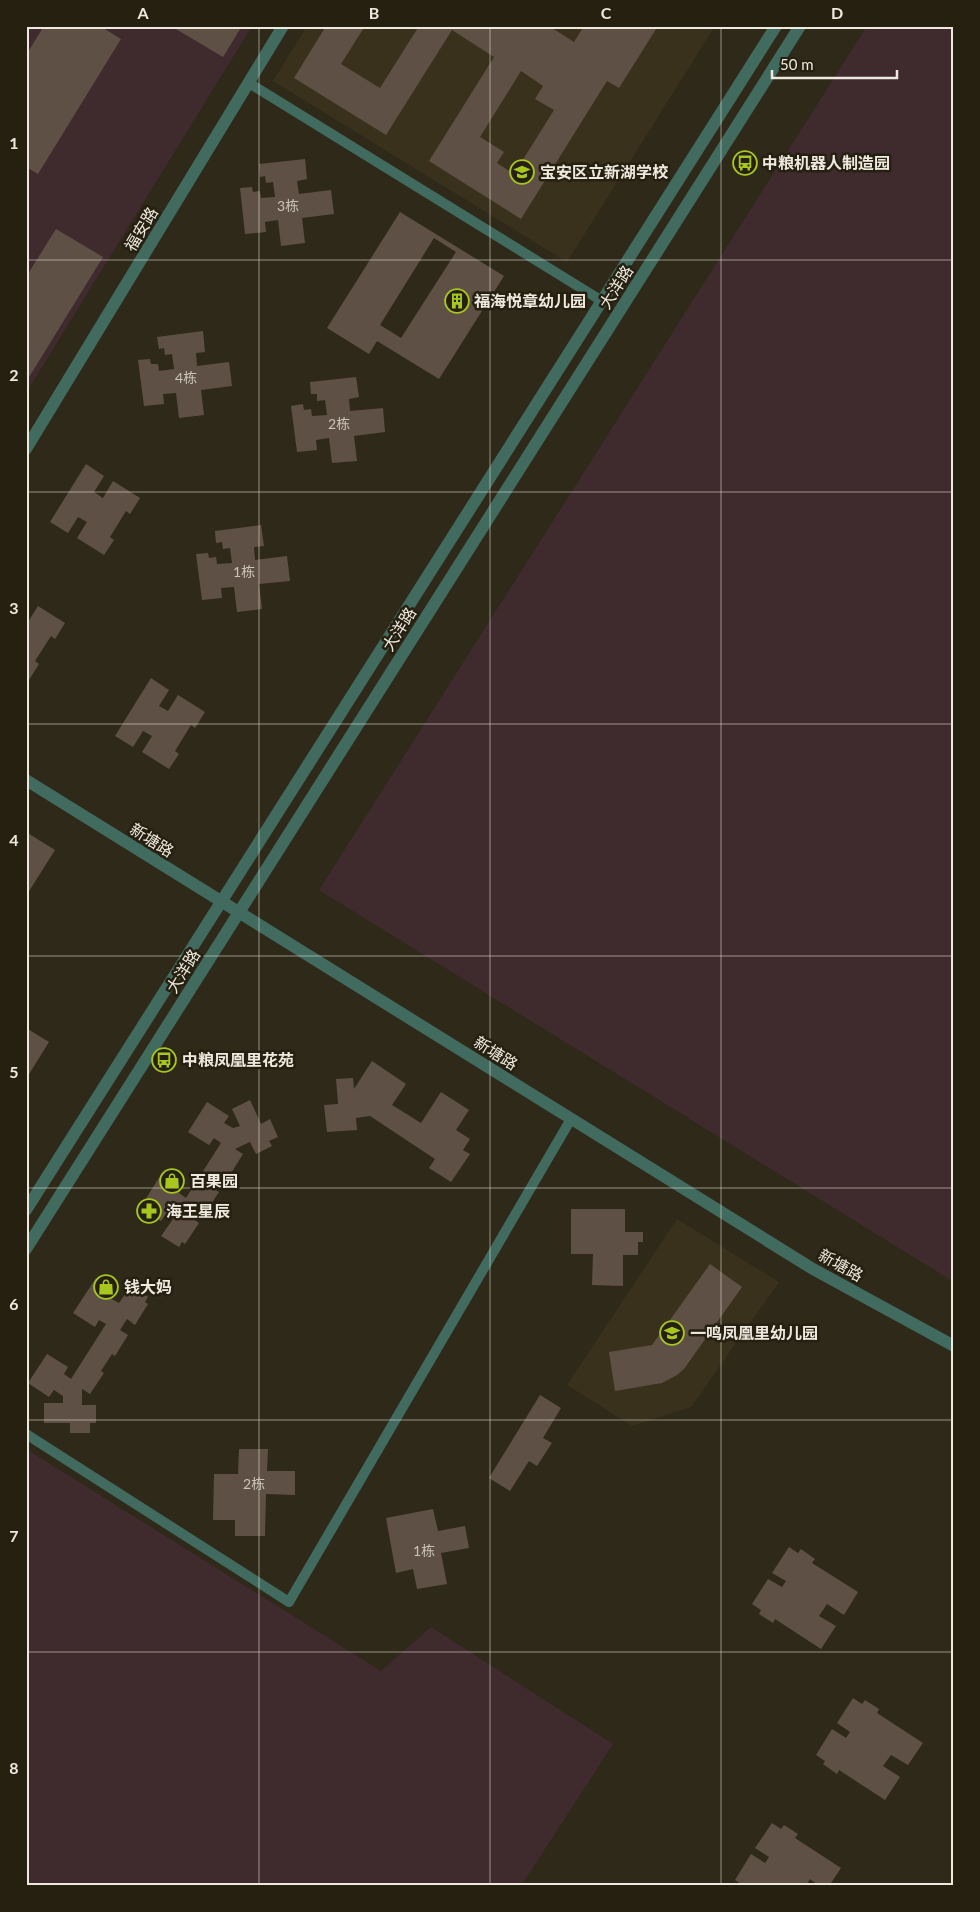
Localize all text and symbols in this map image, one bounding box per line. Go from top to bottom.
text: A [136,3,149,22]
text: B [369,3,379,22]
text: C [601,3,612,22]
text: D [831,3,843,22]
scale bar [772,48,898,80]
text: 50 m [780,55,814,73]
text: 1 [9,133,19,152]
bus stop icon: 中粮机器人制造园 [732,150,758,176]
place label: 中粮机器人制造园 [762,153,890,172]
school or university icon: 宝安区立新湖学校 [509,159,535,185]
place label: 宝安区立新湖学校 [540,162,669,181]
house number: 3栋 [277,197,299,214]
street label: 福安路 [120,203,161,254]
street label: 大洋路 [595,261,636,312]
building icon: 福海悦章幼儿园 [444,288,470,314]
place label: 福海悦章幼儿园 [474,291,586,310]
text: 2 [9,365,19,384]
house number: 4栋 [175,369,197,386]
house number: 2栋 [328,415,350,432]
house number: 1栋 [233,563,255,580]
text: 3 [9,598,19,617]
street label: 大洋路 [378,603,419,654]
street label: 新塘路 [127,819,178,860]
text: 4 [9,830,19,849]
street label: 大洋路 [162,945,203,996]
street label: 新塘路 [471,1032,522,1073]
bus stop icon: 中粮凤凰里花苑 [151,1047,177,1073]
place label: 中粮凤凰里花苑 [182,1050,294,1069]
text: 5 [9,1062,19,1081]
shop icon: 百果园 [159,1168,185,1194]
place label: 百果园 [190,1171,238,1190]
pharmacy icon: 海王星辰 [136,1198,162,1224]
place label: 海王星辰 [166,1201,230,1220]
street label: 新塘路 [816,1245,867,1285]
shop icon: 钱大妈 [93,1274,119,1300]
place label: 钱大妈 [124,1277,172,1296]
text: 6 [9,1294,19,1313]
school or university icon: 一鸣凤凰里幼儿园 [659,1320,685,1346]
place label: 一鸣凤凰里幼儿园 [690,1323,818,1342]
house number: 2栋 [243,1475,265,1492]
text: 7 [9,1526,19,1545]
house number: 1栋 [413,1542,435,1559]
text: 8 [9,1758,19,1777]

